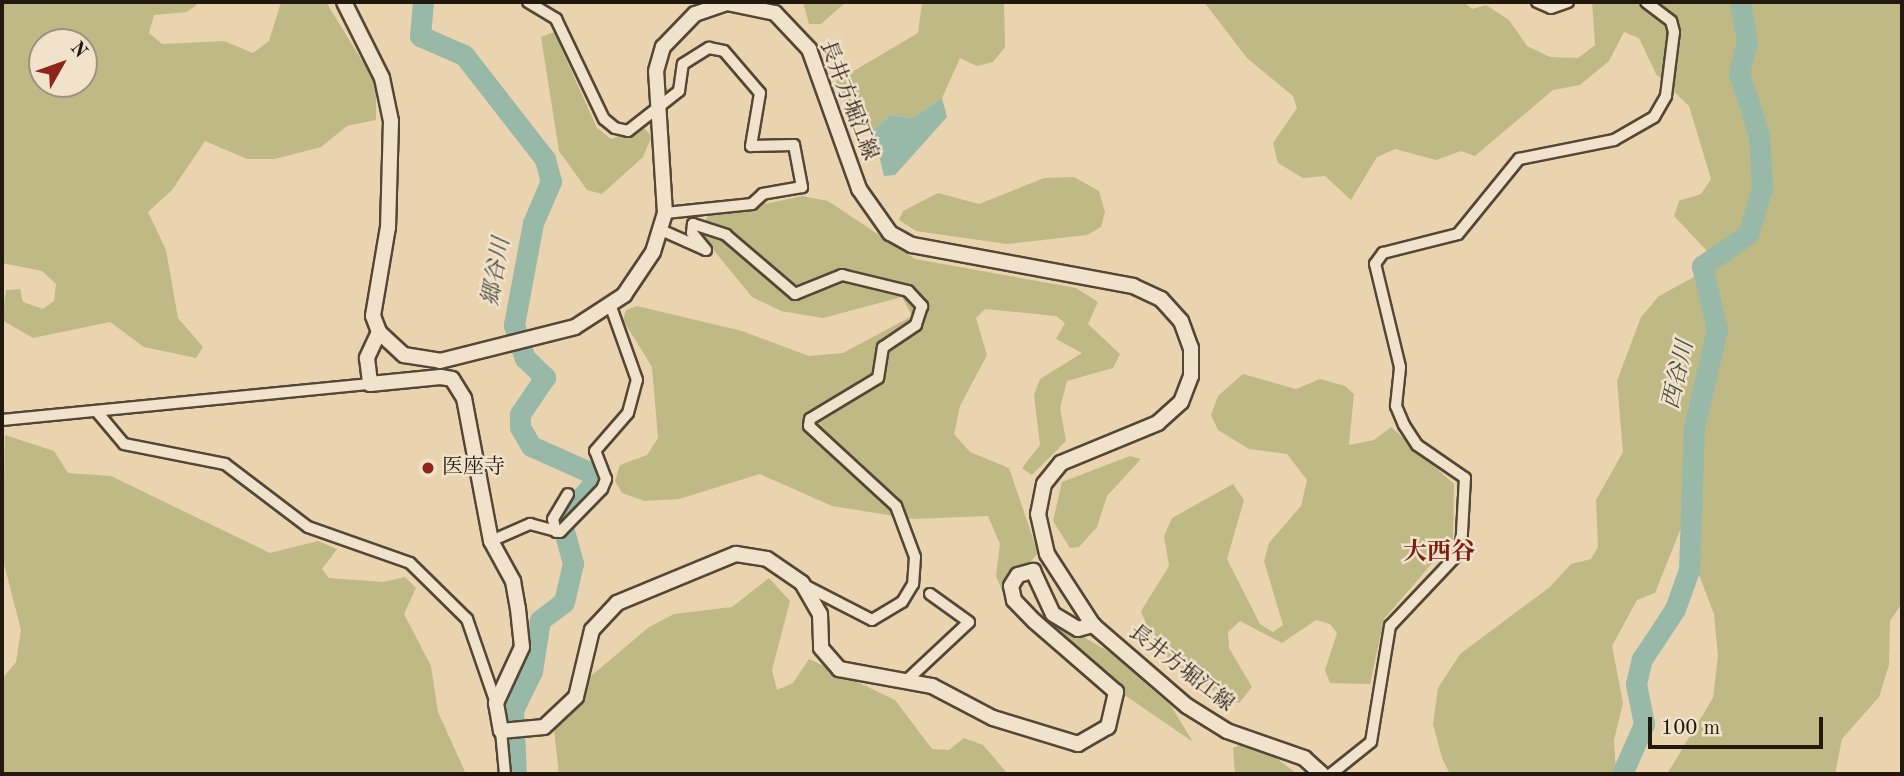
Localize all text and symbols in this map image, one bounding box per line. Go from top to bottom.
north arrow [28,28,98,98]
street label: 長井方堀江線 [814,38,882,164]
text: N [66,39,90,62]
water label: 郷谷川 [477,236,517,308]
water label: 西谷川 [1658,338,1700,412]
place label: 医座寺 [442,455,505,481]
marker: 医座寺 [420,460,436,476]
district label: 大西谷 [1403,540,1475,568]
street label: 長井方堀江線 [1124,620,1238,718]
scale bar [1652,702,1827,746]
text: 100 m [1661,718,1720,739]

